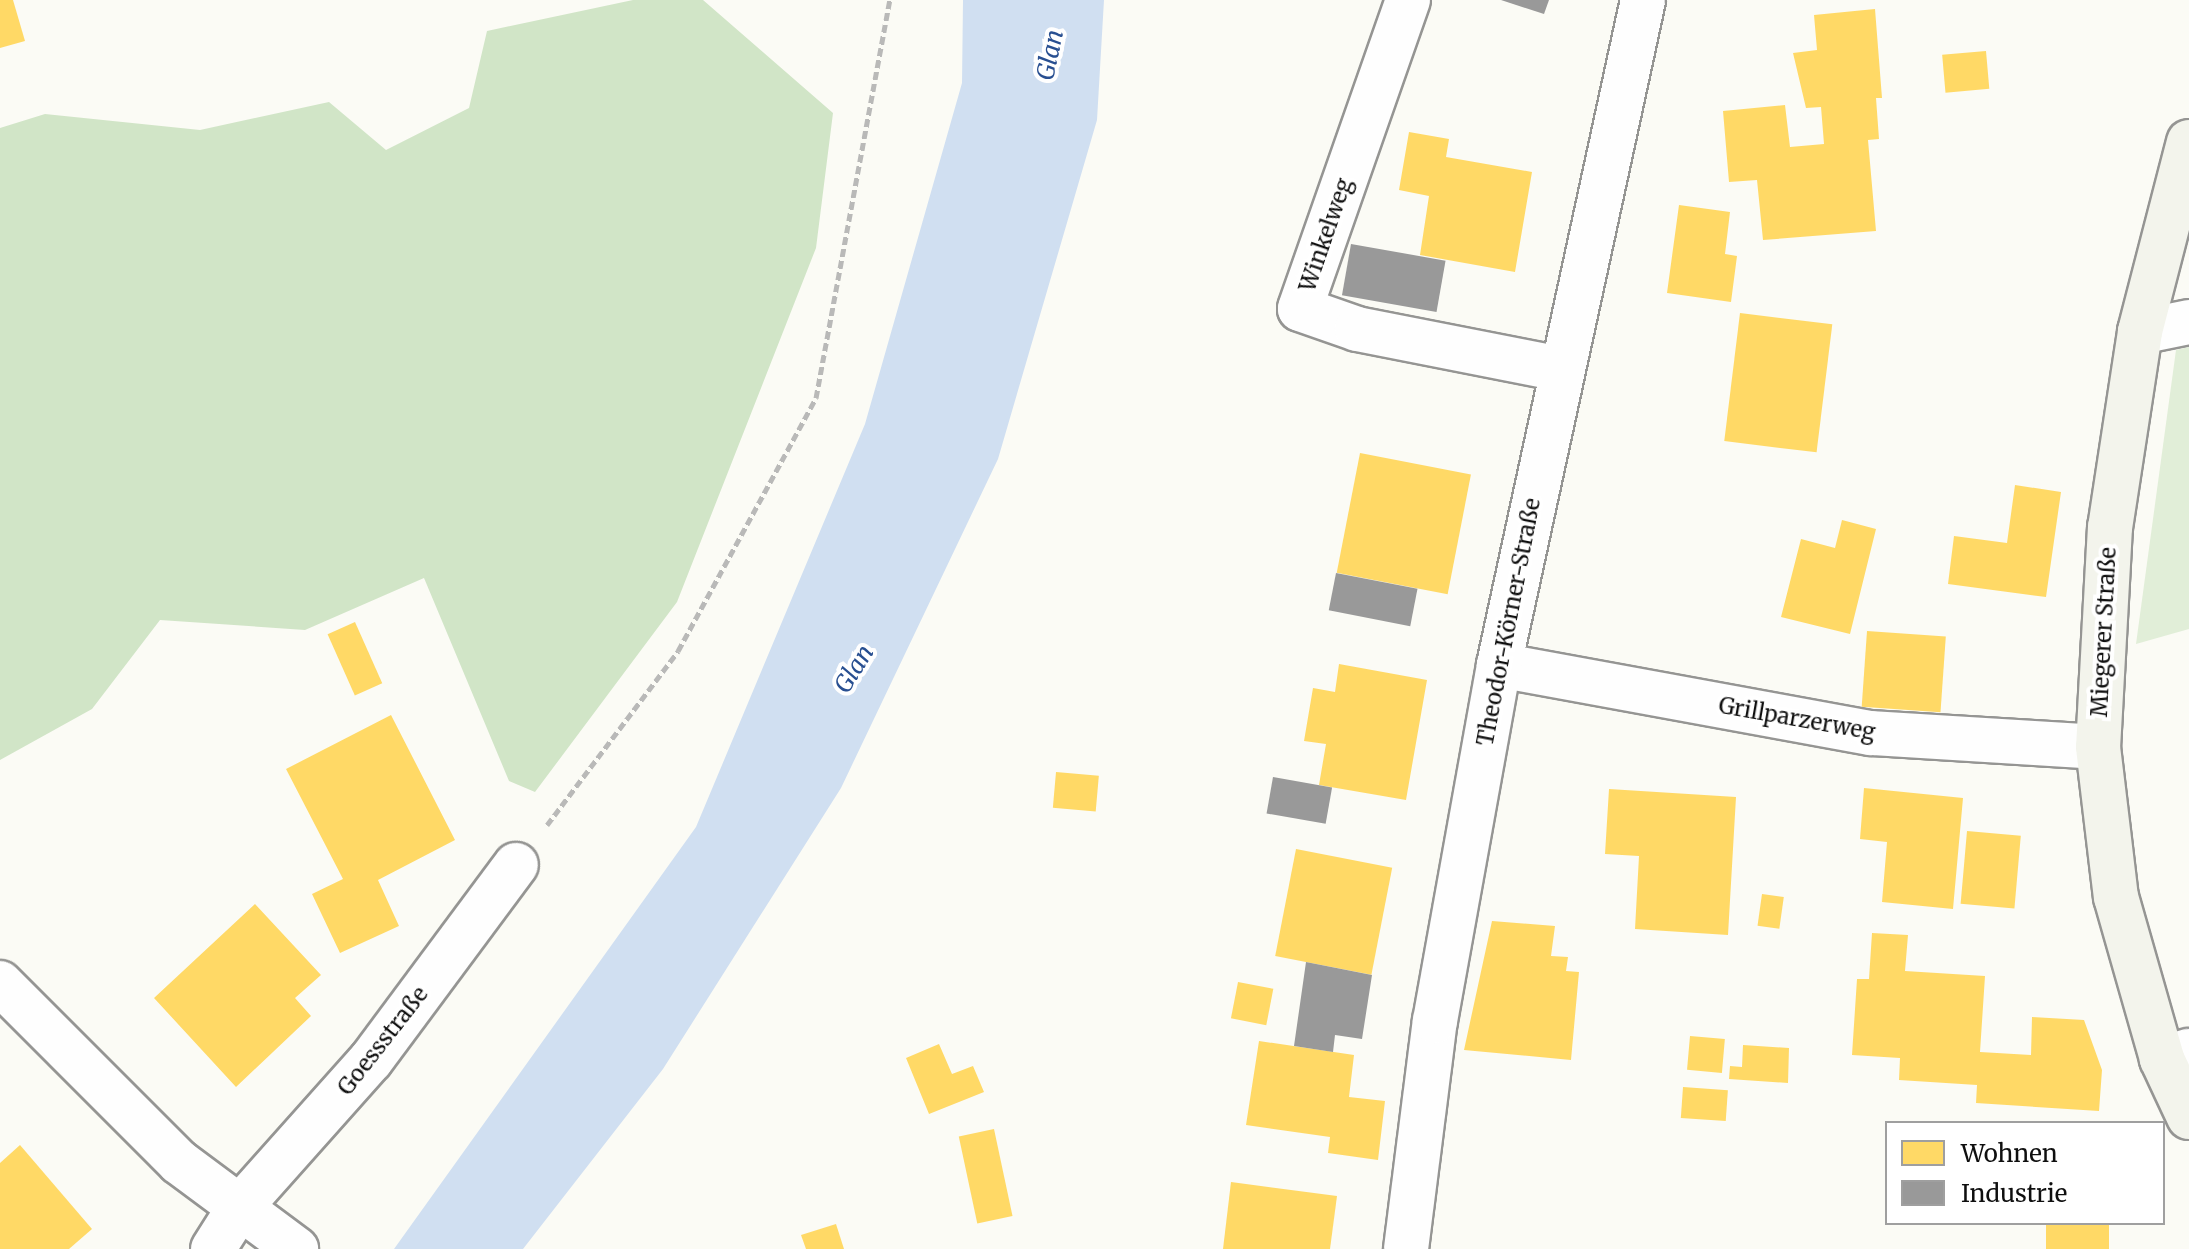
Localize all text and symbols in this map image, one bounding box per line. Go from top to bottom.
water label: Glan [1031,27,1069,83]
street label: Winkelweg [1294,175,1358,295]
street label: Theodor-Körner-Straße [1472,496,1546,748]
street label: Miegerer Straße [2086,546,2122,718]
water label: Glan [828,640,880,698]
street label: Grillparzerweg [1717,692,1877,746]
street label: Goessstraße [333,982,433,1100]
legend [1885,1121,2165,1225]
text: Wohnen [1961,1138,2058,1169]
text: Industrie [1961,1178,2067,1209]

